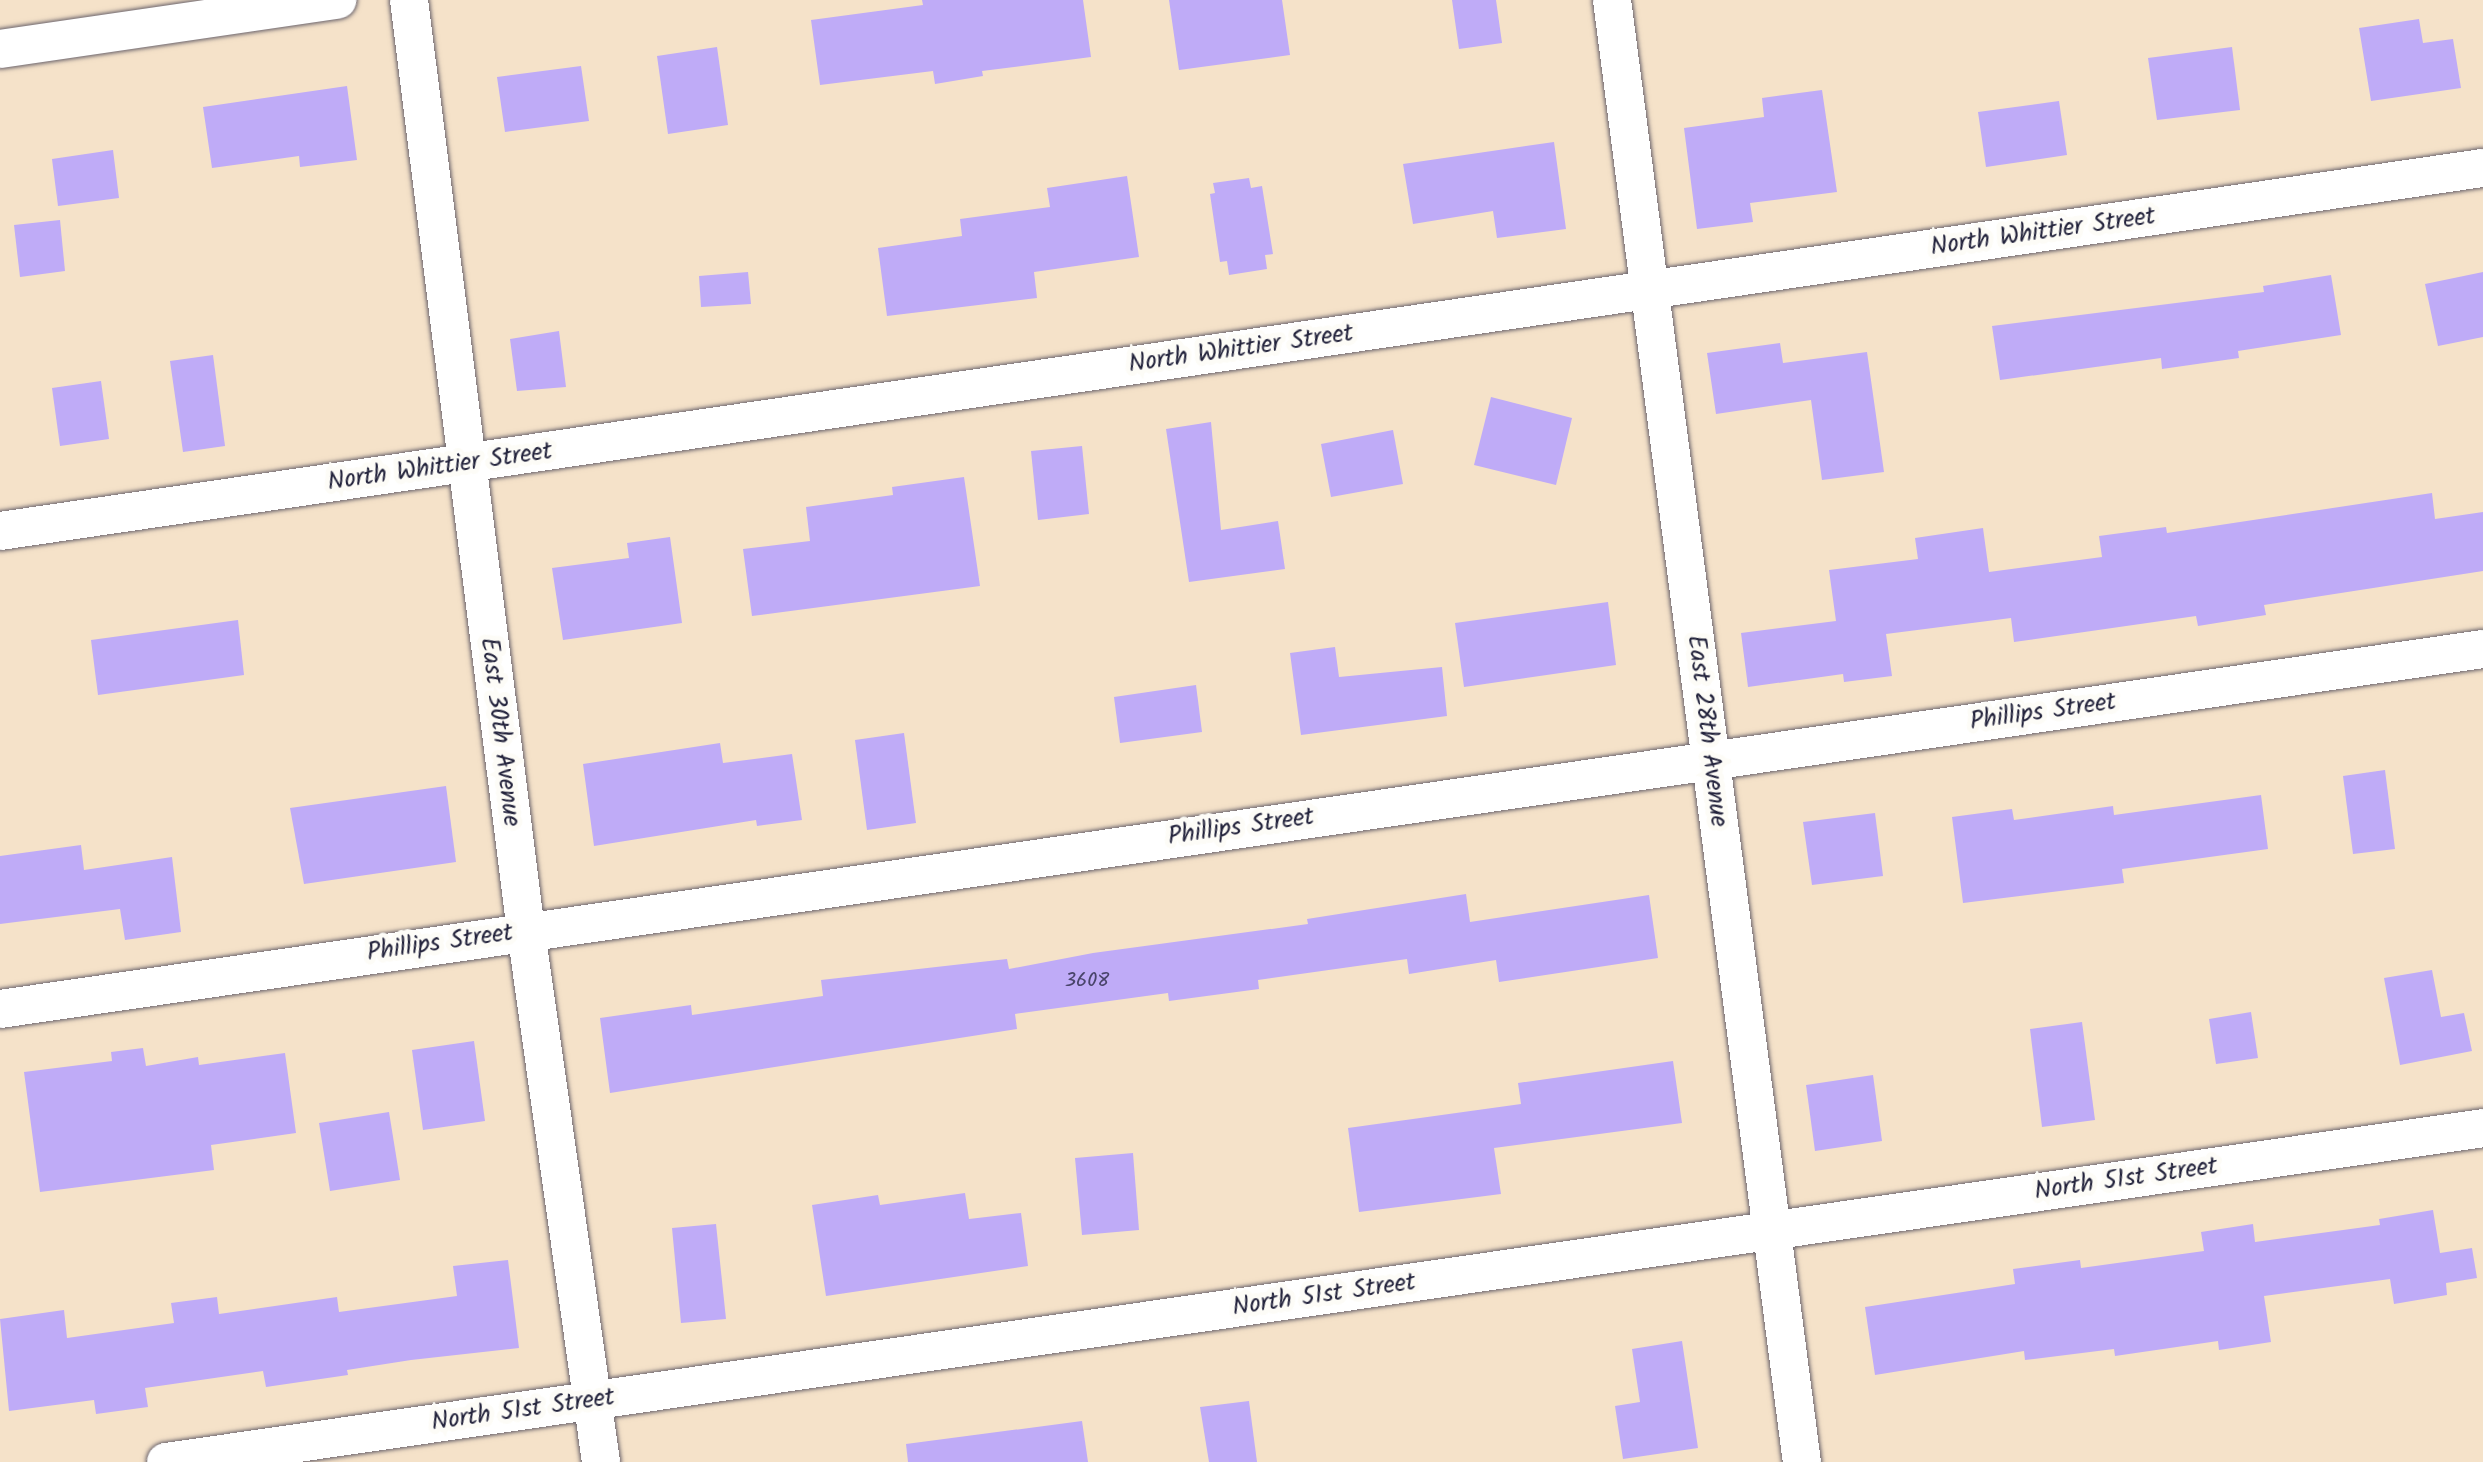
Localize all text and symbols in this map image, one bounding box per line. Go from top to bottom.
street label: North Whittier Street [1929,201,2157,263]
street label: North Whittier Street [1127,318,1355,380]
street label: North Whittier Street [326,436,554,498]
street label: East 28th Avenue [1680,633,1734,829]
street label: East 30th Avenue [474,636,526,828]
street label: Phillips Street [1968,687,2118,737]
street label: Phillips Street [1166,802,1316,852]
street label: Phillips Street [365,918,515,968]
house number: 3608 [1065,969,1109,993]
street label: North 51st Street [2032,1151,2220,1207]
street label: North 51st Street [1230,1267,1418,1323]
street label: North 51st Street [429,1382,617,1438]

